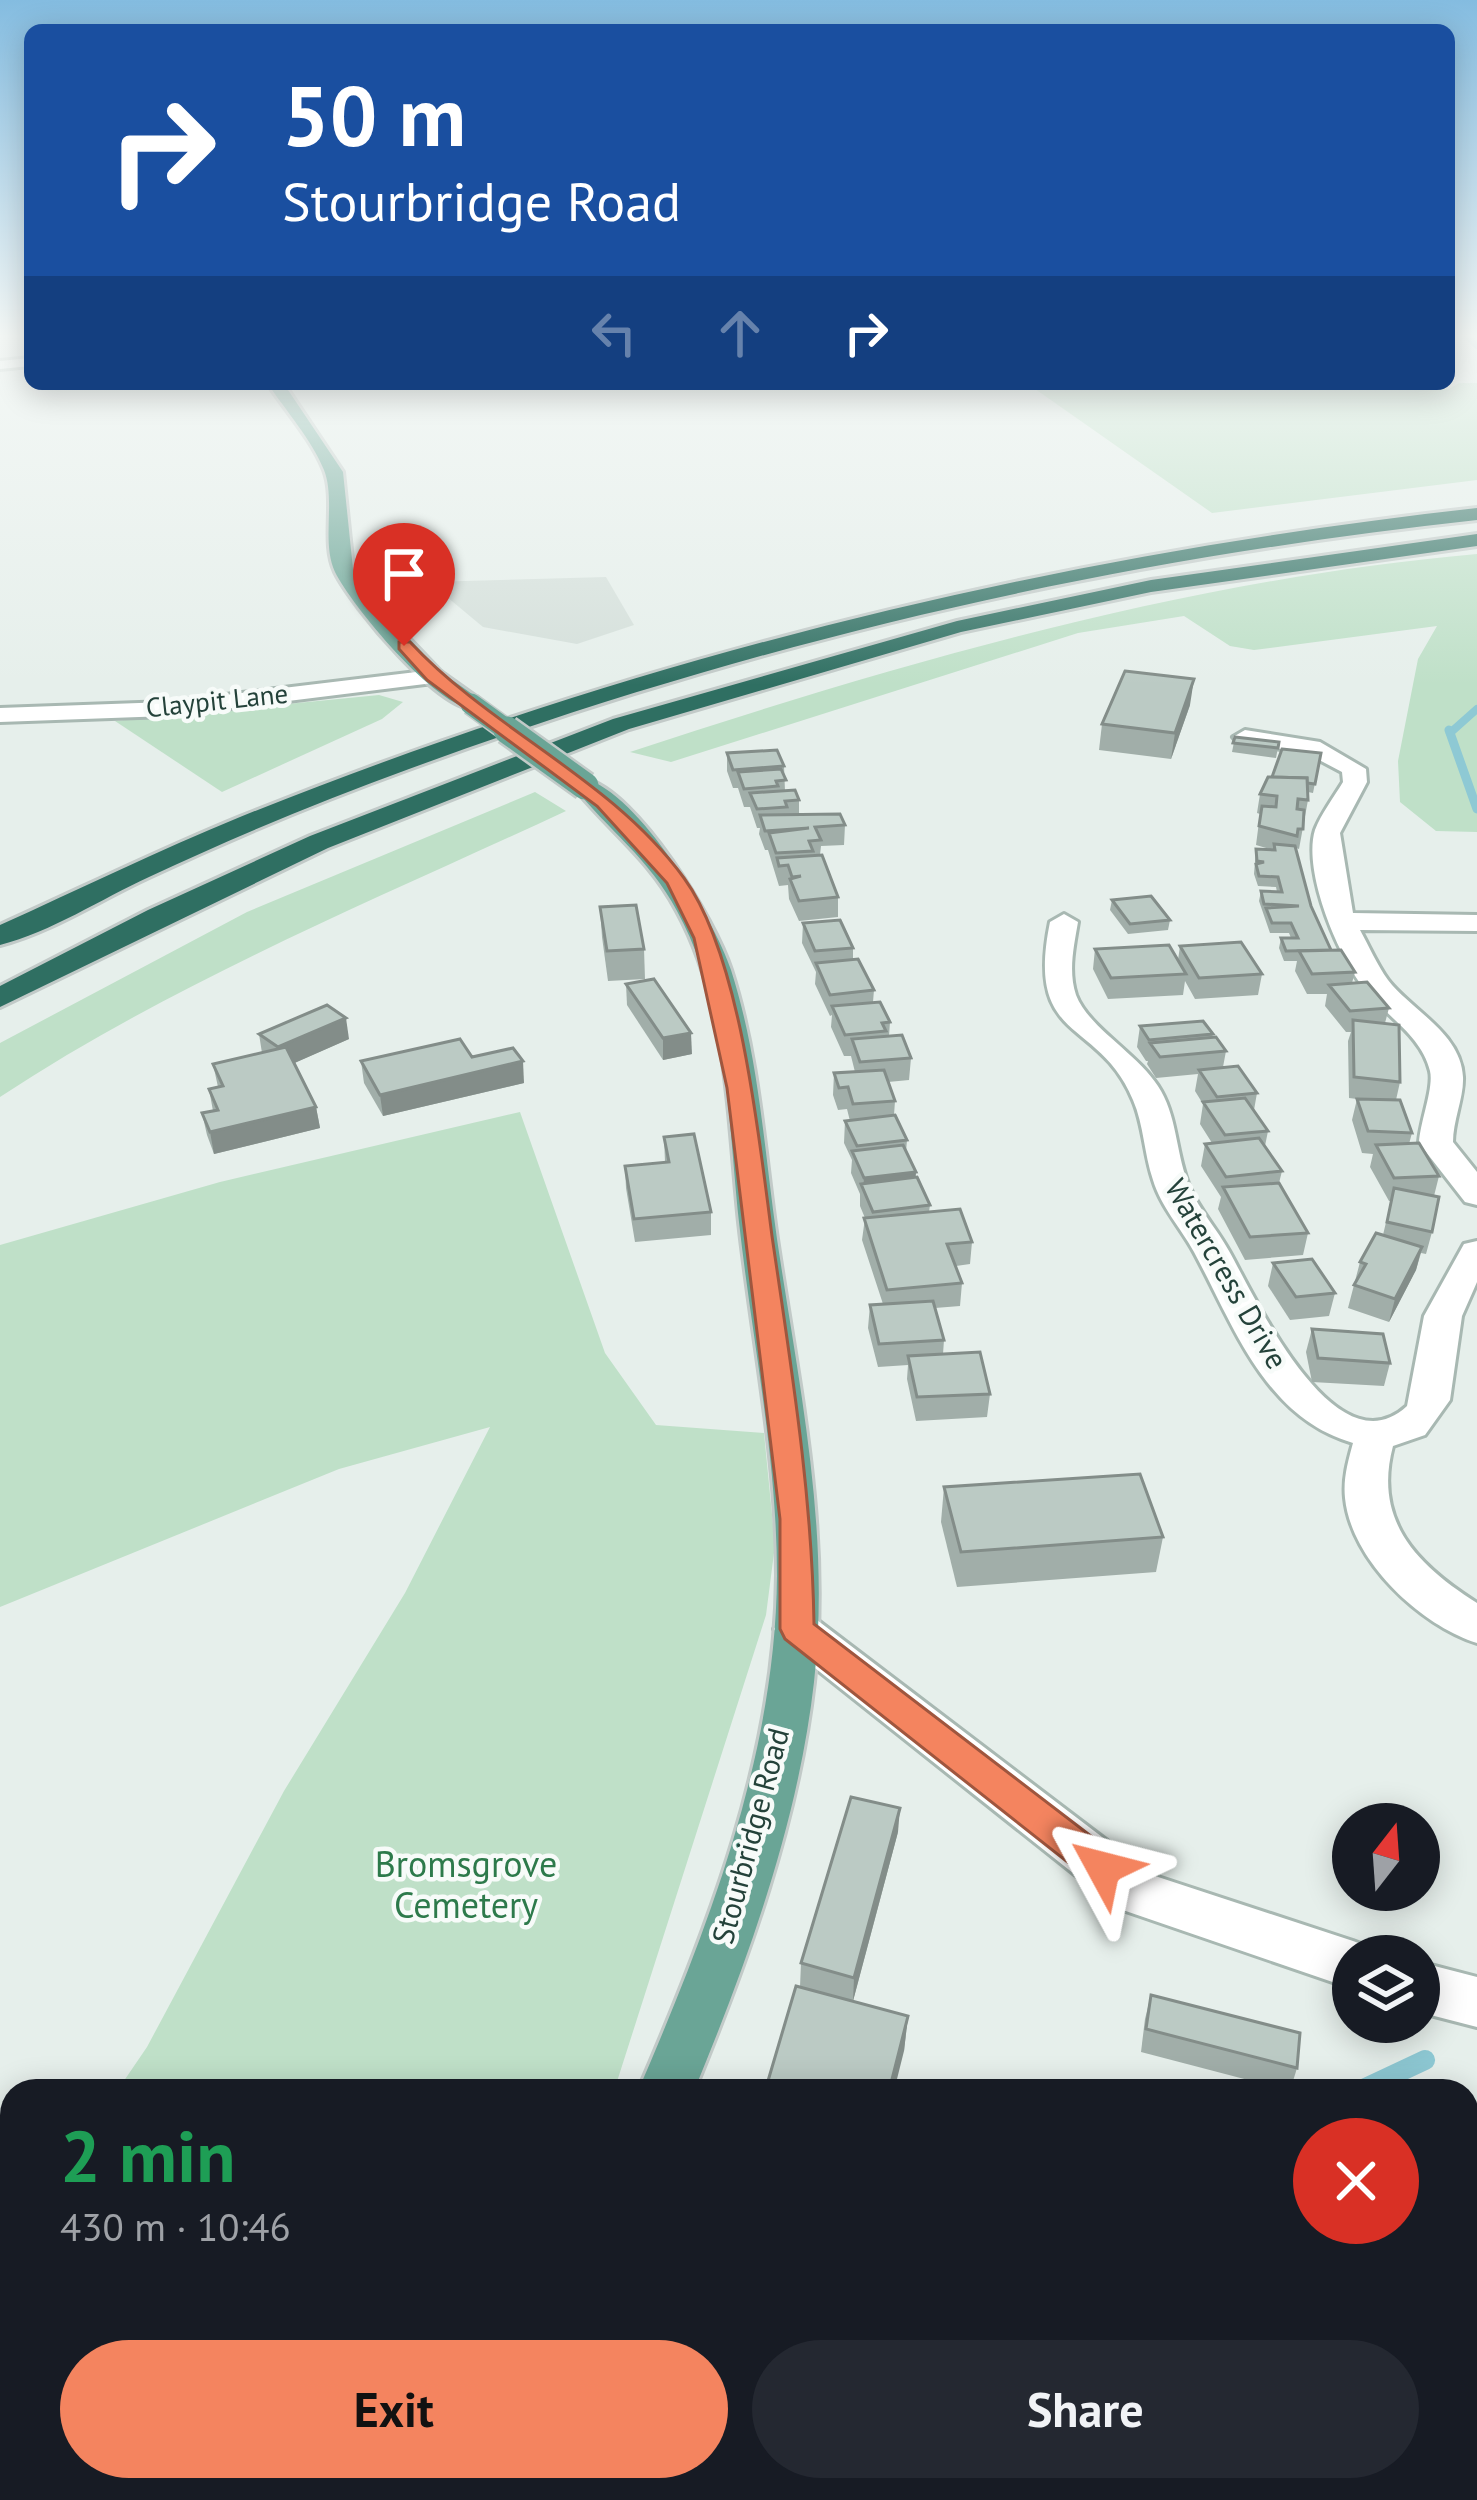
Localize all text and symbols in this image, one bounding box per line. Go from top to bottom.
text: 50 m [282,60,466,169]
icon: right [84,72,240,228]
text: Stourbridge Road [282,166,681,236]
icon: left [581,300,647,366]
icon: ahead [707,300,773,366]
icon: right [833,300,899,366]
pin [353,523,455,646]
icon: arrive [371,541,437,607]
street label: Claypit Lane [144,676,290,724]
street label: Watercress Drive [1157,1171,1297,1375]
street label: Stourbridge Road [702,1724,797,1948]
north arrow [1332,1803,1440,1911]
map controls [1332,1803,1440,2043]
position arrow [1040,1805,1166,1931]
park label: Bromsgrove Cemetery [375,1840,557,1928]
button: layers [1332,1935,1440,2043]
text: 2 min [60,2109,236,2202]
button: close [1293,2118,1419,2244]
text: 430 m · 10:46 [60,2201,291,2252]
button: Exit [60,2340,728,2478]
button: Share [752,2340,1419,2478]

